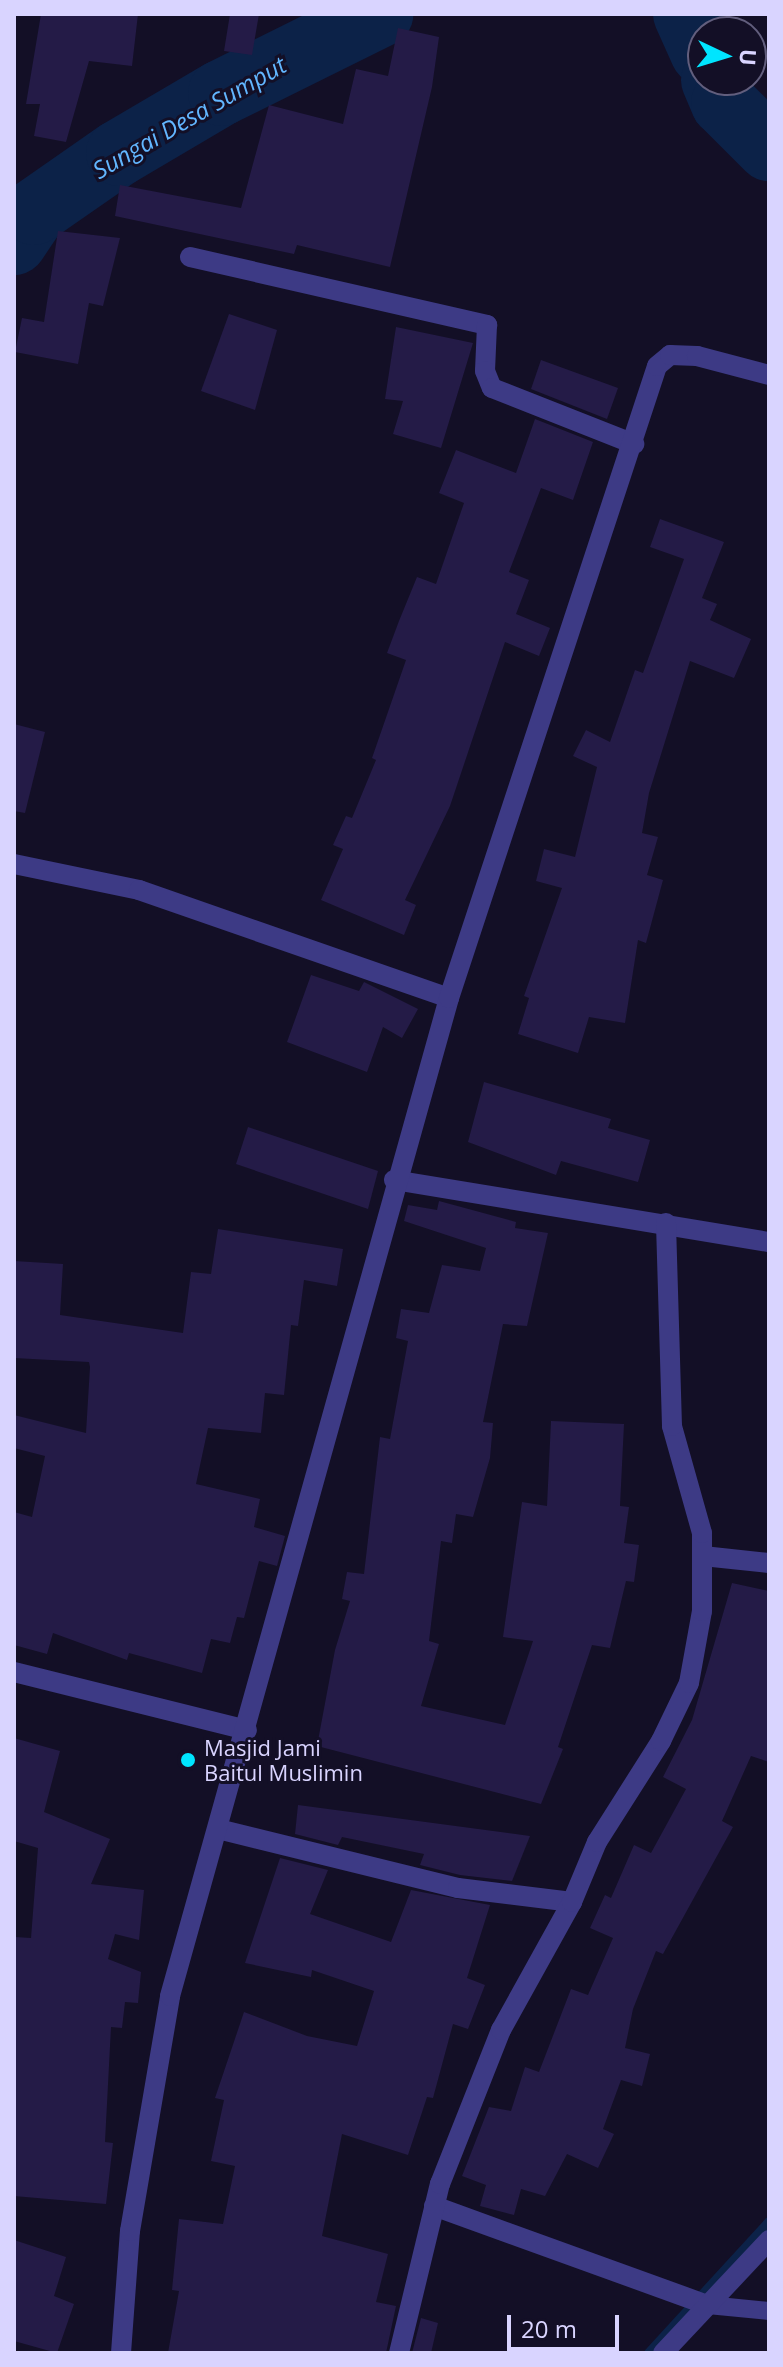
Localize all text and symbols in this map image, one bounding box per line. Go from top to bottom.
north arrow [687,16,767,96]
text: U [733,48,764,67]
water label: Sungai Desa Sumput [87,50,291,184]
place label: Masjid Jami Baitul Muslimin [204,1734,363,1786]
marker: Masjid Jami Baitul Muslimin [179,1751,197,1769]
scale bar [511,2299,623,2349]
text: 20 m [521,2312,577,2345]

